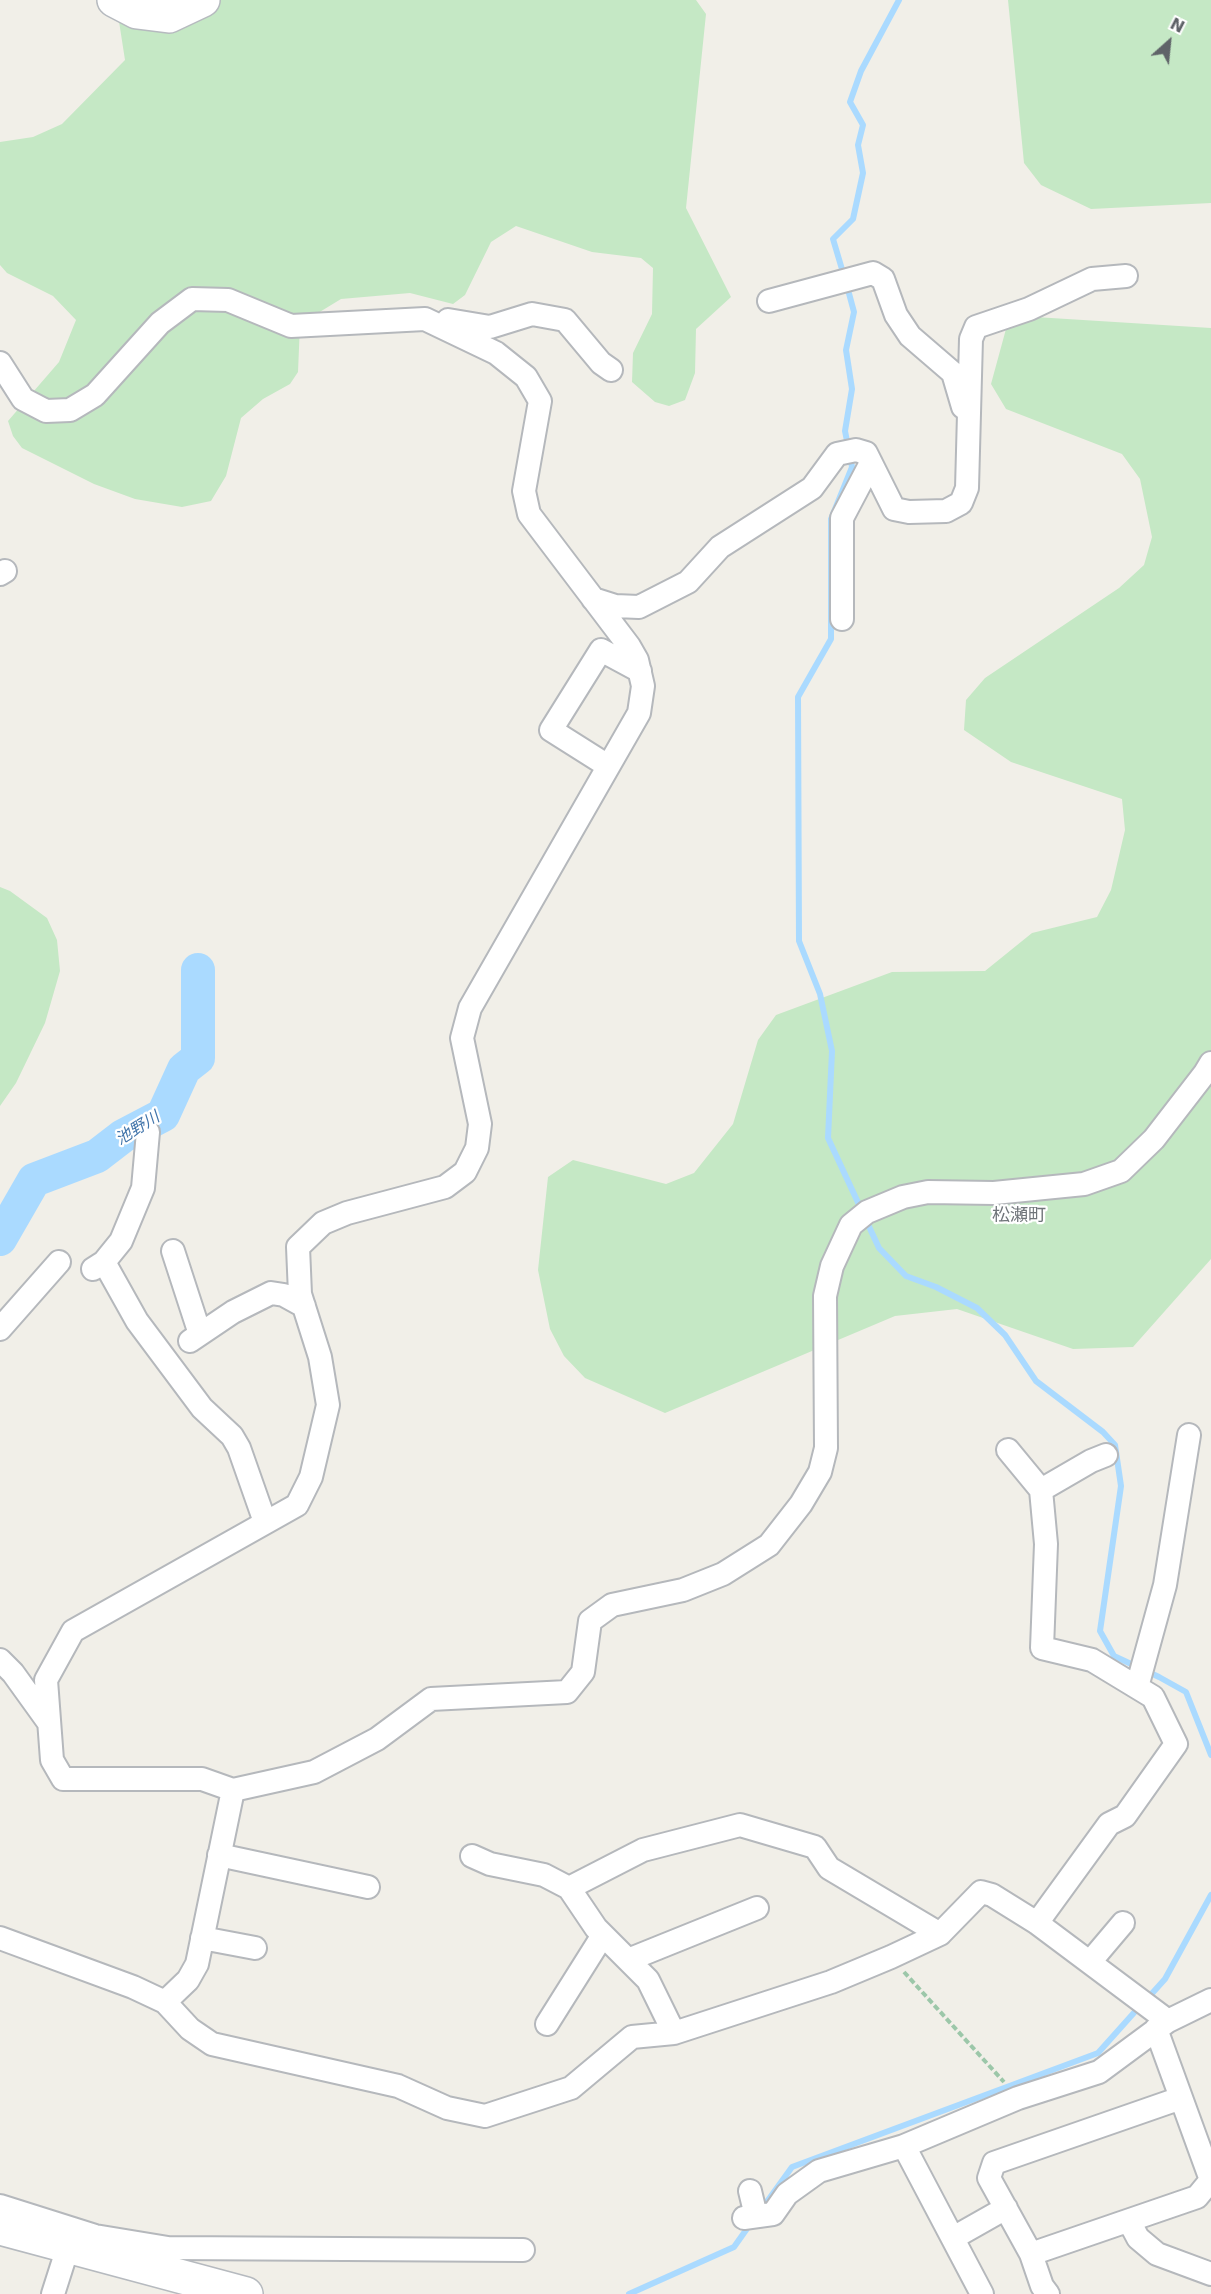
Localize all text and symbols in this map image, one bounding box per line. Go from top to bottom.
north arrow [1139,12,1199,72]
text: N [1167,14,1188,37]
water label: 池野川 [113,1108,163,1150]
district label: 松瀬町 [992,1205,1046,1227]

